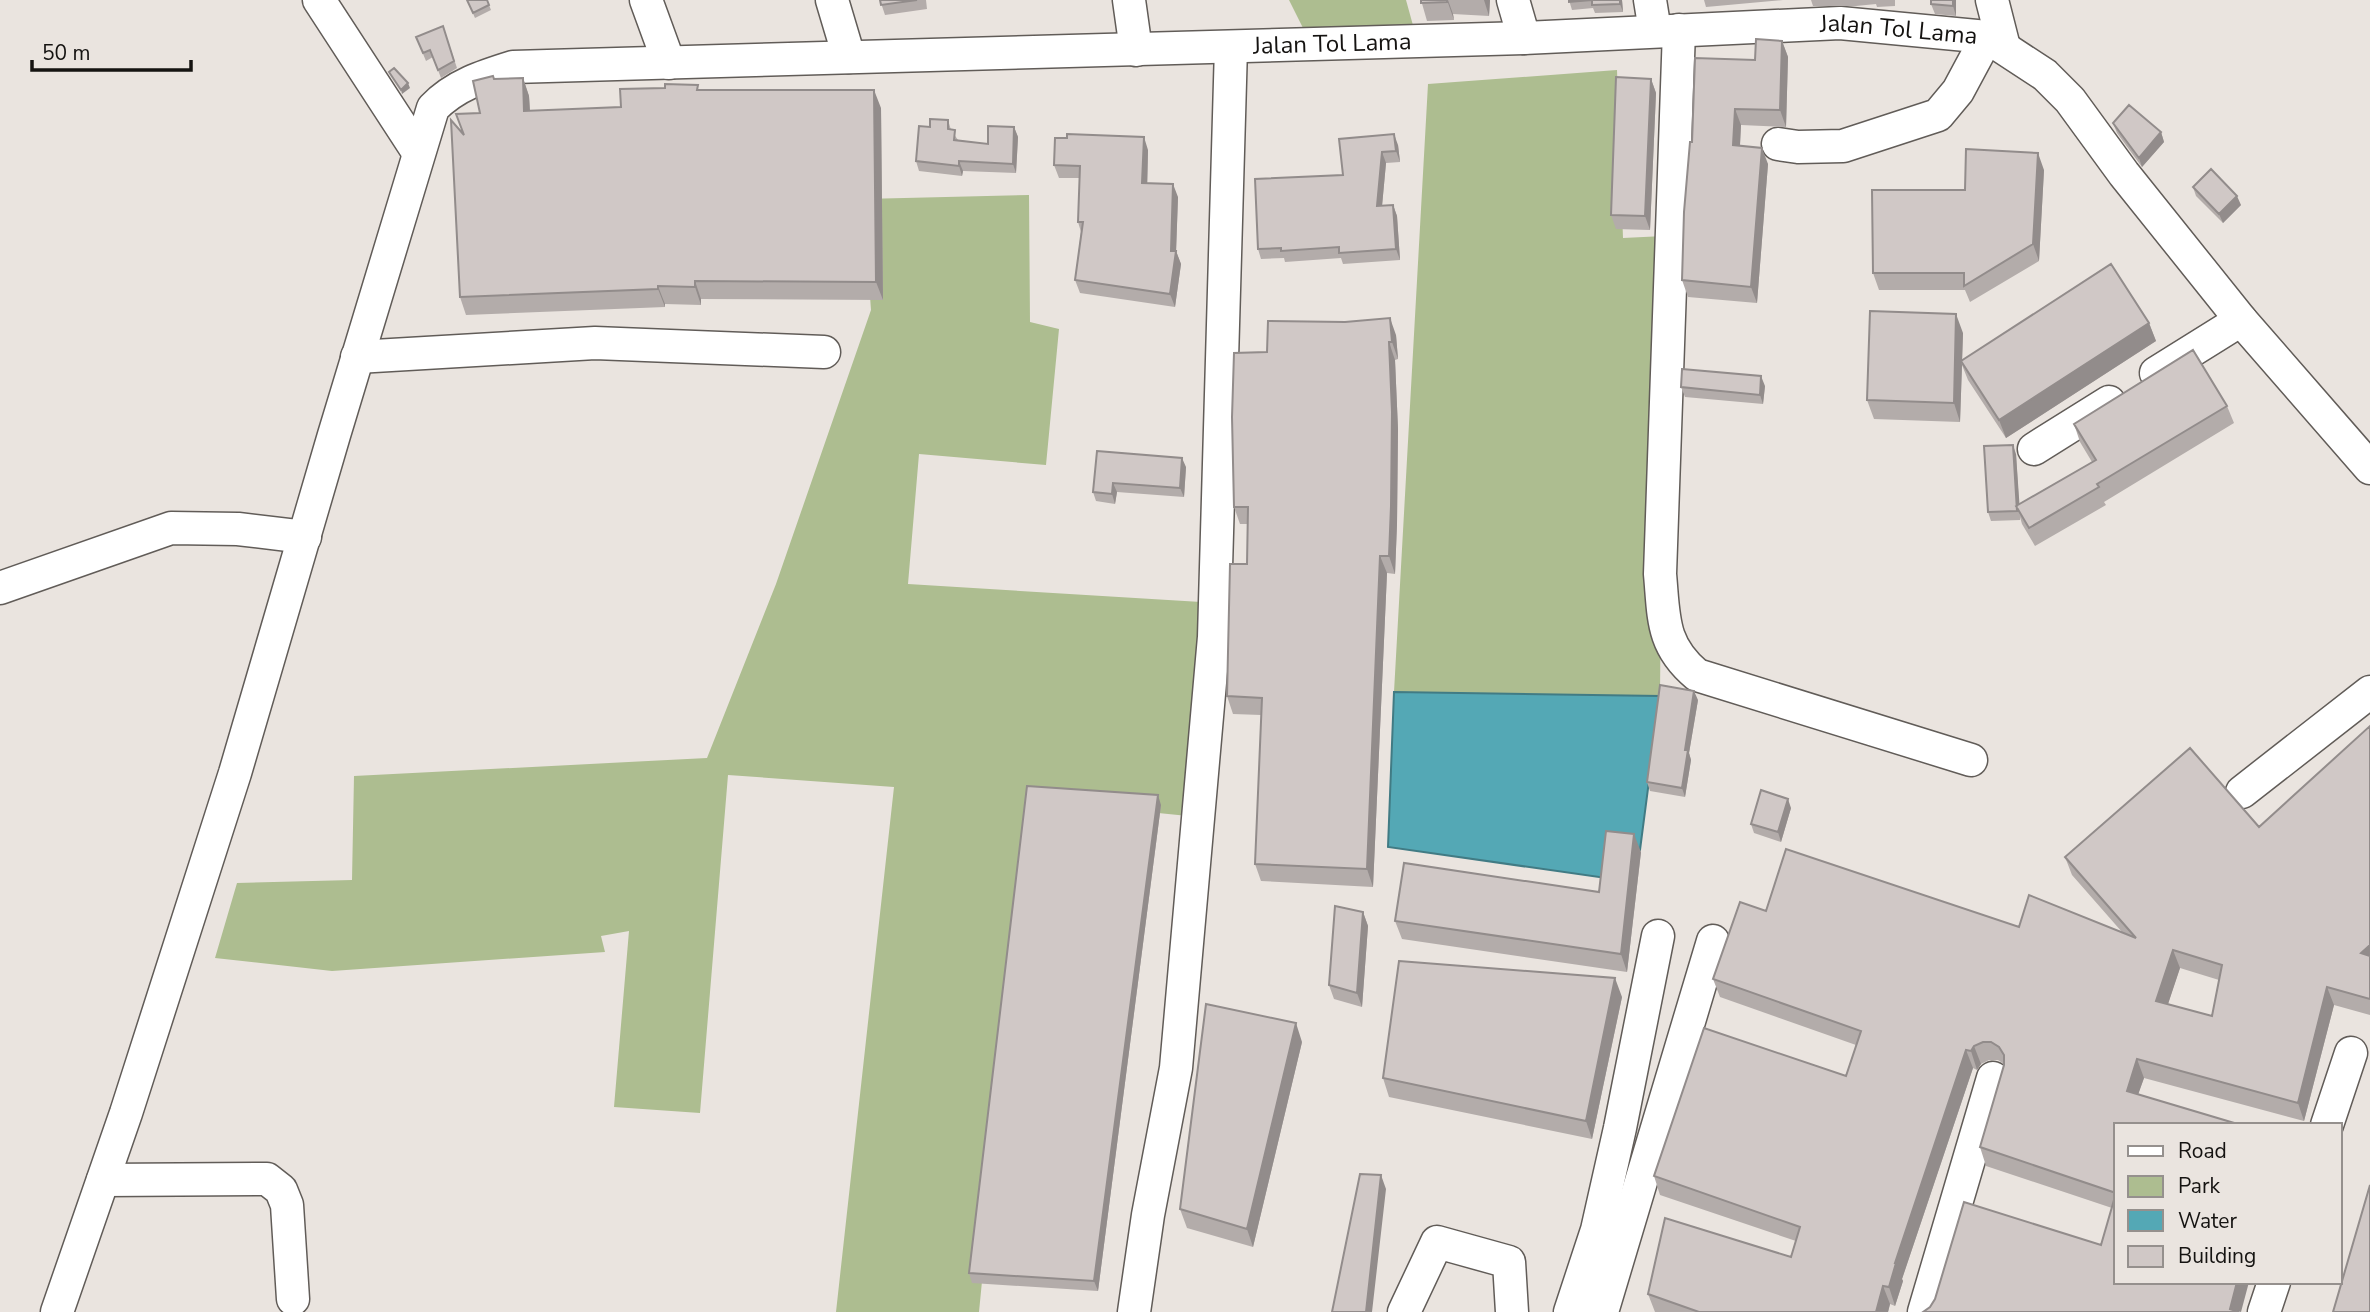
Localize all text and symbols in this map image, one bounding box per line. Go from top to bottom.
street label: Jalan Tol Lama [1818,7,1979,52]
street label: Jalan Tol Lama [1252,25,1412,62]
scale bar [32,28,191,72]
text: 50 m [42,39,91,67]
legend [2114,1123,2342,1284]
text: Road [2178,1137,2227,1165]
text: Park [2178,1172,2220,1200]
text: Water [2178,1207,2237,1235]
text: Building [2178,1242,2256,1270]

